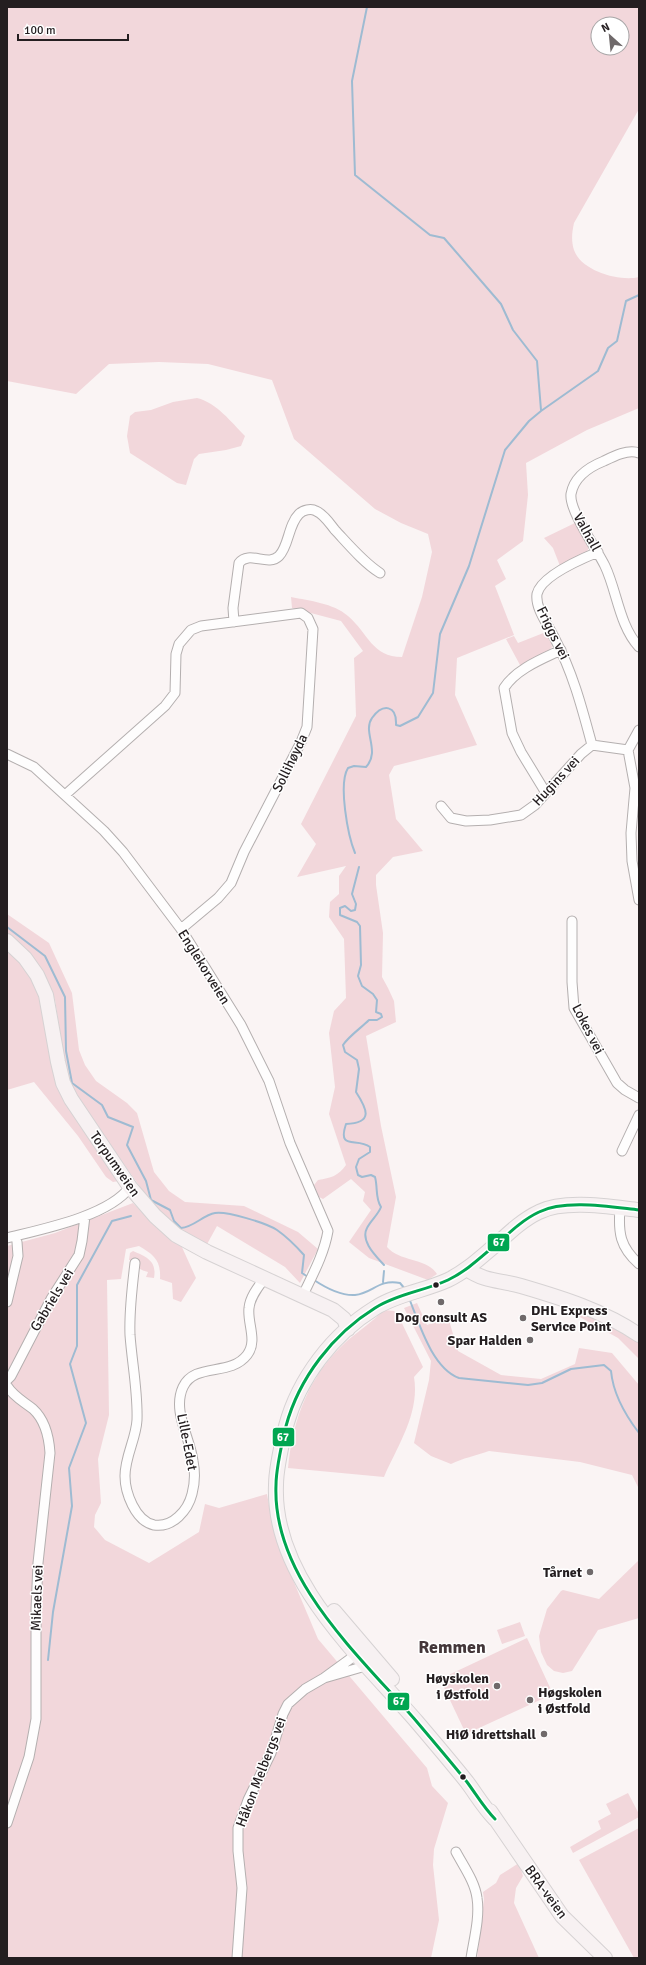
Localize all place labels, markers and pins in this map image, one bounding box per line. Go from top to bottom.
unlabelled marker [431,1280,441,1290]
marker: Dog consult AS [436,1297,446,1307]
place label: DHL Express Service Point [531,1302,612,1335]
place label: Dog consult AS [395,1309,487,1326]
marker: DHL Express Service Point [518,1313,528,1323]
place label: Spar Halden [448,1332,522,1349]
marker: Spar Halden [525,1335,535,1345]
place label: Tårnet [543,1564,583,1581]
marker: Tårnet [585,1567,595,1577]
place label: Høyskolen i Østfold [426,1670,489,1703]
marker: Høyskolen i Østfold [492,1681,502,1691]
place label: Høgskolen i Østfold [538,1684,602,1717]
marker: Høgskolen i Østfold [525,1695,535,1705]
place label: HiØ idrettshall [446,1726,537,1743]
marker: HiØ idrettshall [539,1729,549,1739]
unlabelled marker [458,1772,468,1782]

